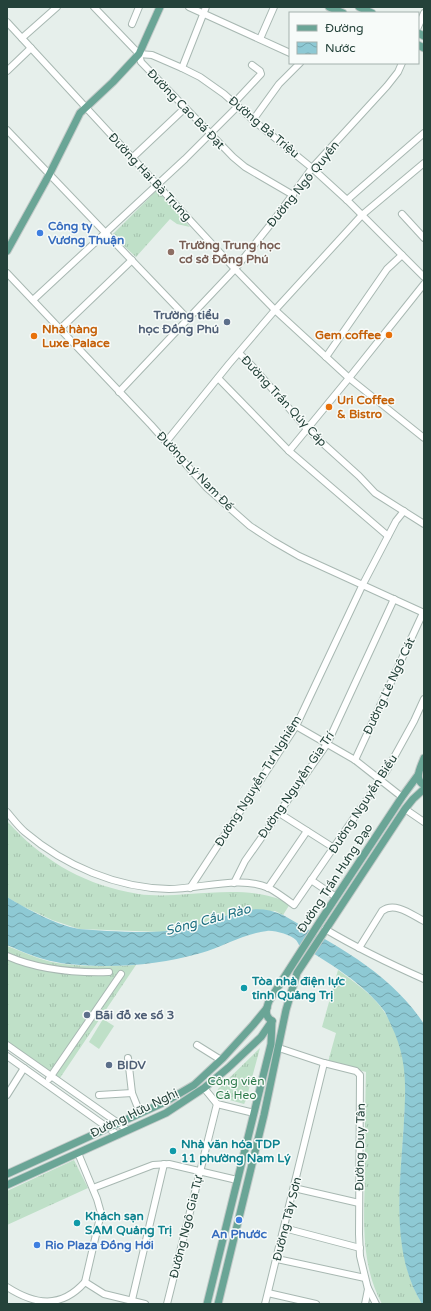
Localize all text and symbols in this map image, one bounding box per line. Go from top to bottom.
legend [289,12,419,64]
text: Đường [325,21,364,35]
text: Nước [325,41,356,55]
street label: Đường Cao Bá Đạt [144,66,228,152]
street label: Đường Bà Triệu [226,93,302,161]
street label: Đường Hai Bà Trưng [106,130,194,224]
street label: Đường Ngô Quyền [264,138,342,230]
place label: Công ty Vương Thuận [48,219,124,248]
marker: Công ty Vương Thuận [35,228,45,238]
place label: Trường Trung học cơ sở Đồng Phú [178,238,281,267]
marker: Trường Trung học cơ sở Đồng Phú [166,247,176,257]
place label: Trường tiểu học Đồng Phú [138,308,219,337]
marker: Trường tiểu học Đồng Phú [222,317,232,327]
place label: Nhà hàng Luxe Palace [42,322,110,350]
place label: Gem coffee [315,328,381,342]
marker: Gem coffee [384,330,394,340]
marker: Nhà hàng Luxe Palace [29,331,39,341]
street label: Đường Trần Qúy Cáp [238,353,330,449]
place label: Uri Coffee & Bistro [337,393,395,421]
marker: Uri Coffee & Bistro [324,402,334,412]
street label: Đường Lý Nam Đế [154,429,236,514]
street label: Đường Lê Ngô Cát [360,635,418,737]
street label: Đường Nguyễn Tư Nghiêm [212,713,304,849]
street label: Đường Nguyễn Gia Trí [255,729,337,841]
street label: Đường Nguyễn Biểu [326,752,400,856]
street label: Đường Trần Hưng Đạo [294,821,376,935]
water label: Sông Cầu Rào [164,901,253,939]
place label: Tòa nhà điện lực tỉnh Quảng Trị [251,974,345,1003]
marker: Tòa nhà điện lực tỉnh Quảng Trị [239,983,249,993]
place label: Bãi đỗ xe số 3 [95,1008,174,1022]
marker: Bãi đỗ xe số 3 [82,1010,92,1020]
place label: BIDV [117,1058,147,1072]
marker: BIDV [104,1060,114,1070]
park label: Công viên Cá Heo [208,1074,264,1102]
street label: Đường Hữu Nghị [88,1086,180,1140]
street label: Đường Duy Tân [352,1103,368,1191]
place label: Nhà văn hóa TDP 11 phường Nam Lý [181,1137,291,1166]
marker: Nhà văn hóa TDP 11 phường Nam Lý [168,1146,178,1156]
street label: Đường Ngô Gia Tự [166,1173,206,1280]
street label: Đường Tây Sơn [270,1175,304,1263]
place label: Khách sạn SAM Quảng Trị [85,1209,172,1238]
marker: An Phước [234,1215,244,1225]
marker: Khách sạn SAM Quảng Trị [72,1218,82,1228]
place label: An Phước [211,1227,267,1241]
place label: Rio Plaza Đồng Hới [45,1238,154,1253]
marker: Rio Plaza Đồng Hới [32,1240,42,1250]

